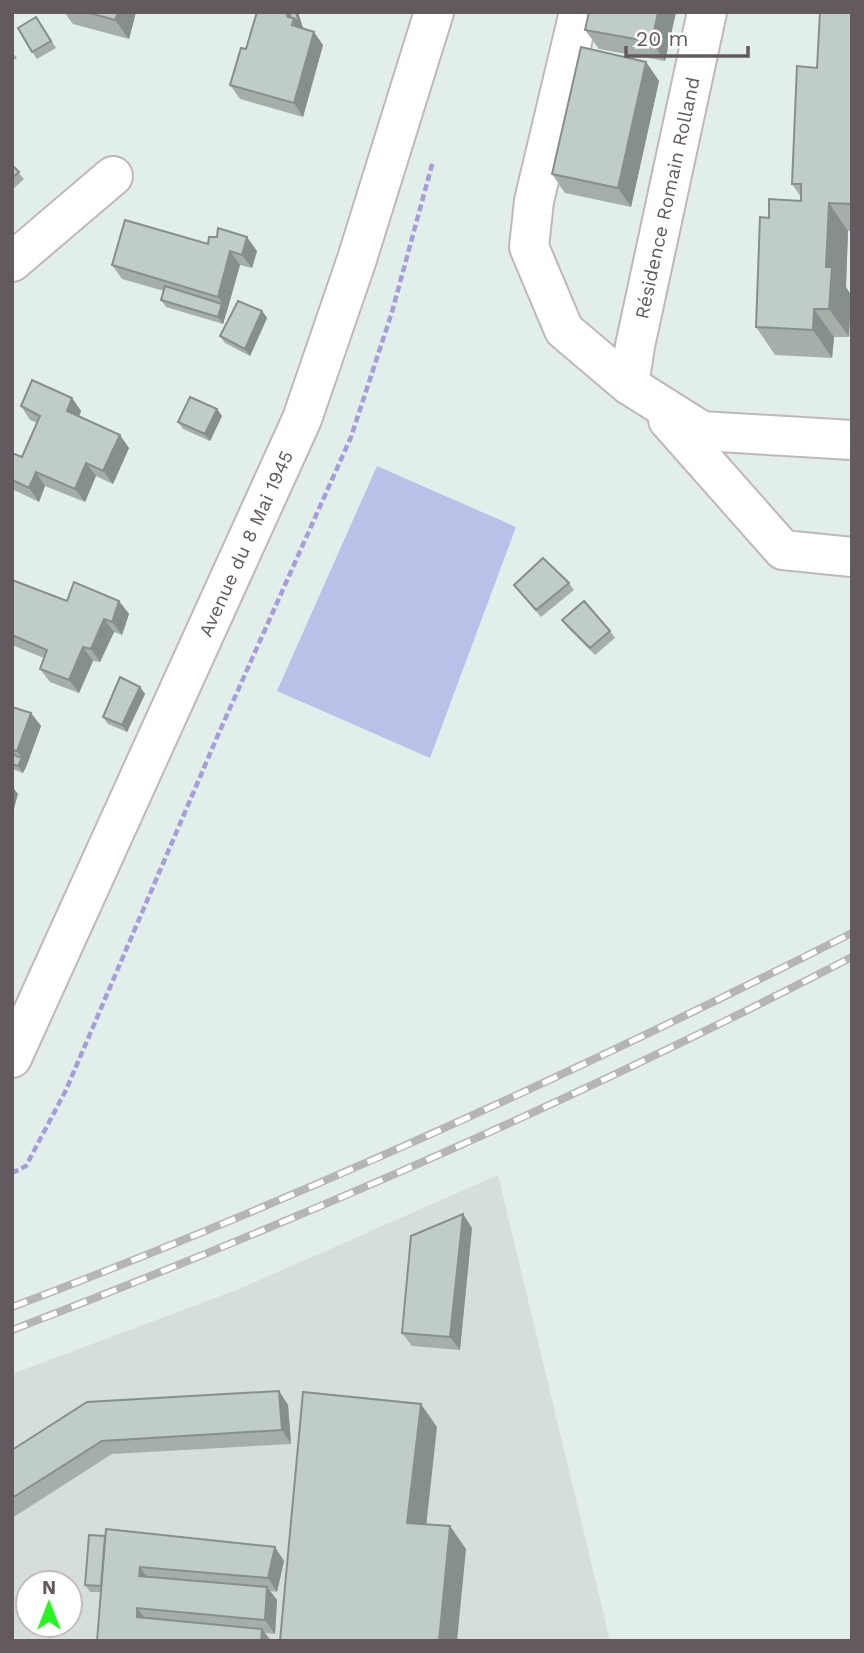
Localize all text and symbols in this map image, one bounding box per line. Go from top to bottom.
scale bar [626,14,748,58]
text: 20 m [636,26,688,51]
street label: Résidence Romain Rolland [630,75,704,321]
street label: Avenue du 8 Mai 1945 [193,447,298,640]
north arrow [14,1569,84,1639]
text: N [42,1576,56,1599]

